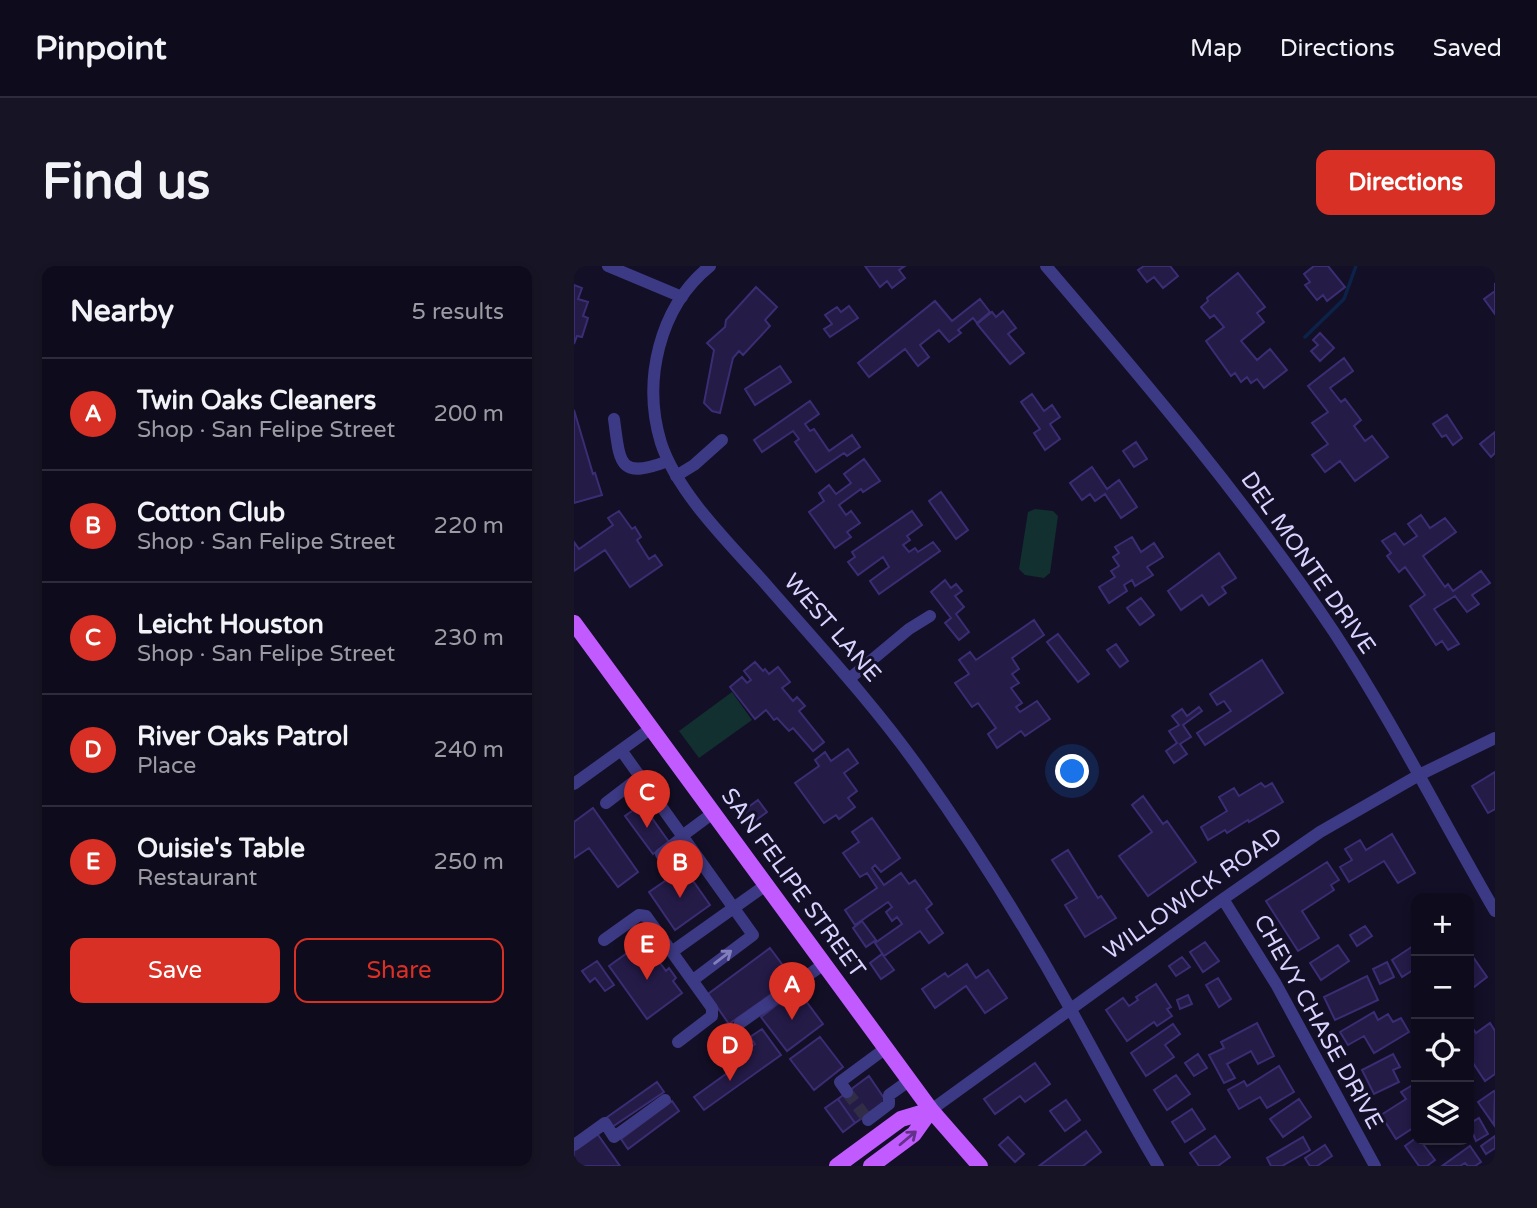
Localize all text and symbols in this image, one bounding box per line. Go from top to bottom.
text: Pinpoint [35,29,167,68]
text: Map [1190,34,1242,63]
text: Directions [1280,34,1395,63]
text: Saved [1433,34,1502,63]
button: Directions [1316,150,1495,215]
text: Find us [42,153,210,212]
text: Nearby [70,293,174,330]
text: 5 results [411,298,504,326]
text: Twin Oaks Cleaners [137,385,376,416]
text: A [84,400,102,428]
text: 200 m [434,400,504,428]
text: Shop · San Felipe Street [137,416,395,444]
street label: DEL MONTE DRIVE [1235,466,1381,660]
text: Cotton Club [137,497,285,528]
text: B [85,512,101,540]
text: 220 m [434,512,504,540]
text: Shop · San Felipe Street [137,528,395,556]
street label: WEST LANE [777,568,887,688]
text: Leicht Houston [137,609,324,640]
text: C [85,624,101,652]
text: 230 m [434,624,504,652]
text: Shop · San Felipe Street [137,640,395,668]
text: River Oaks Patrol [137,721,349,752]
text: D [84,736,102,764]
text: 240 m [434,736,504,764]
text: Place [137,752,196,780]
your location [1055,754,1089,788]
pin: C [624,770,670,828]
street label: SAN FELIPE STREET [715,783,871,983]
street label: WILLOWICK ROAD [1098,822,1288,966]
text: Ouisie's Table [137,833,305,864]
pin: B [657,840,703,898]
text: E [86,848,100,876]
text: 250 m [434,848,504,876]
text: Restaurant [137,864,257,892]
map controls [1411,893,1474,1145]
button: + [1411,893,1474,956]
street label: CHEVY CHASE DRIVE [1247,910,1389,1134]
pin: E [624,922,670,980]
button: Save [70,938,280,1003]
button: Share [294,938,504,1003]
one-way arrow [713,950,732,965]
button: − [1411,956,1474,1019]
pin: A [769,962,815,1020]
button: locate [1411,1019,1474,1082]
pin: D [707,1023,753,1081]
button: layers [1411,1082,1474,1145]
one-way arrow [898,1130,916,1145]

